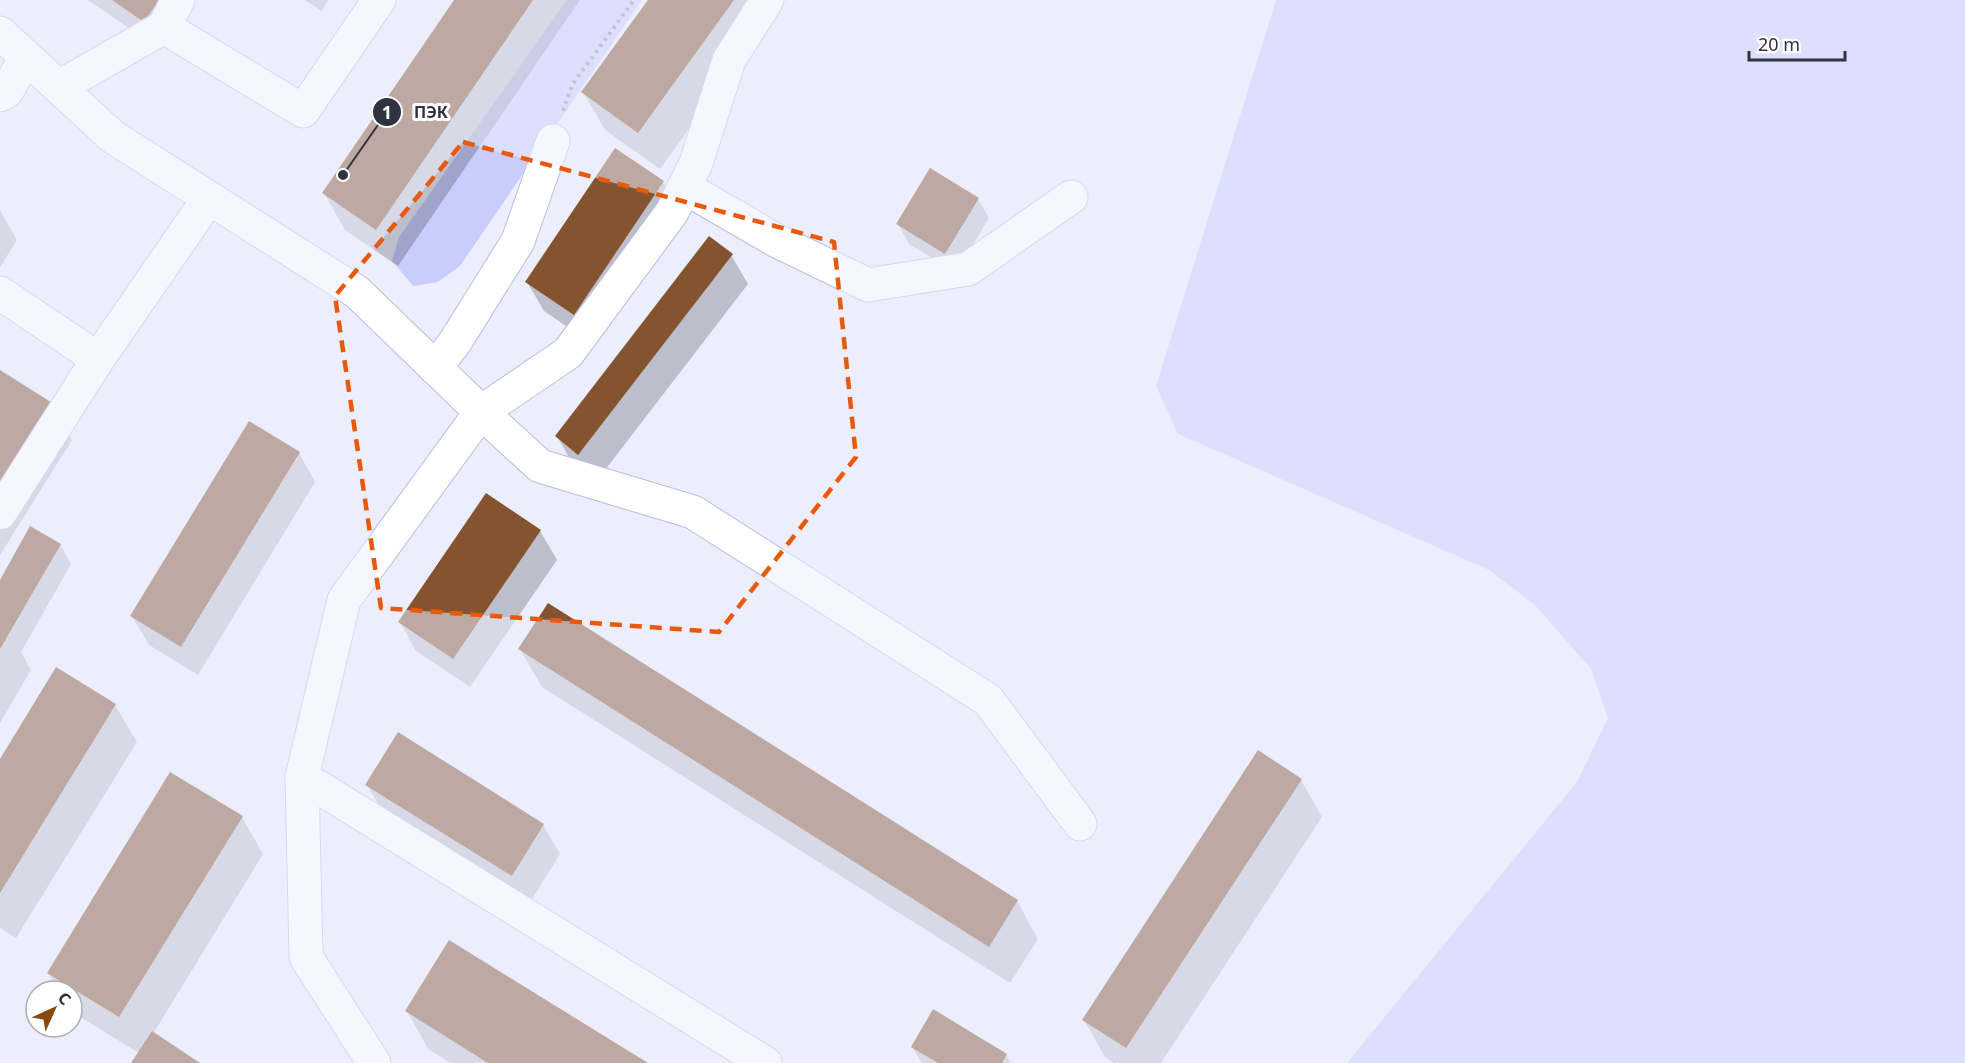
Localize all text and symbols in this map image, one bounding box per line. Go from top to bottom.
scale bar [1749,24,1845,62]
text: 20 m [1758,32,1800,56]
callout: ПЭК [372,95,460,129]
text: 1 [382,100,392,124]
text: ПЭК [414,101,449,123]
north arrow [24,979,84,1039]
text: С [53,987,76,1010]

